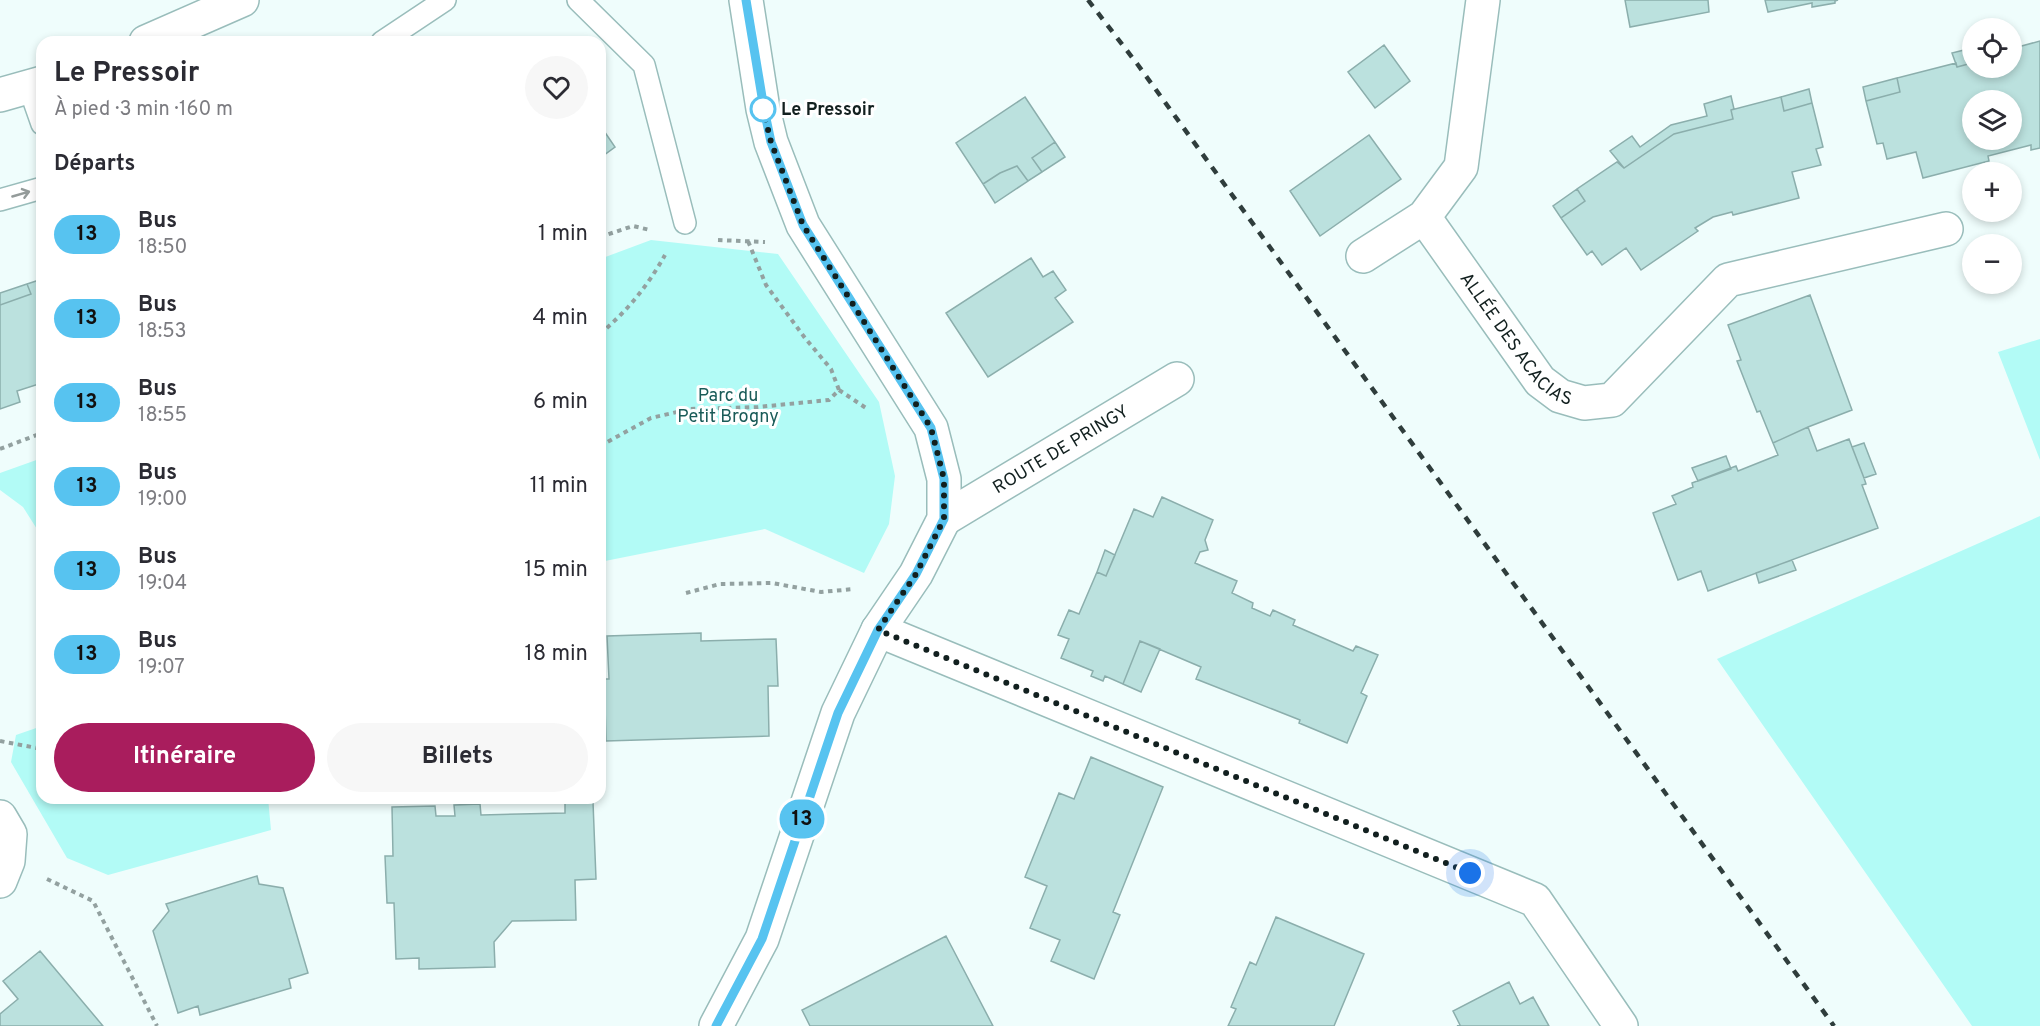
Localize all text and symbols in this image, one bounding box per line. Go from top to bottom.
map controls [1962,18,2022,294]
button: locate [1962,18,2022,78]
text: Le Pressoir [54,56,199,92]
button: heart [525,56,588,119]
button: layers [1962,90,2022,150]
marker: Le Pressoir [750,96,776,122]
text: À pied · 3 min · 160 m [54,97,233,123]
place label: Le Pressoir [781,99,875,122]
text: Départs [54,151,135,178]
button: + [1962,162,2022,222]
one-way arrow [11,188,30,199]
text: Bus [138,208,177,235]
text: 13 [77,221,98,248]
text: 1 min [538,221,588,248]
button: − [1962,234,2022,294]
text: 18:50 [138,235,187,261]
street label: ALLÉE DES ACACIAS [1454,268,1574,412]
text: Bus [138,292,177,319]
text: 13 [77,305,98,332]
text: 4 min [533,305,588,332]
text: 18:53 [138,319,187,345]
text: Bus [138,376,177,403]
park label: Parc du Petit Brogny [677,385,779,429]
text: 13 [77,389,98,416]
text: 6 min [533,389,588,416]
street label: ROUTE DE PRINGY [989,401,1134,500]
text: 18:55 [138,403,187,429]
text: Bus [138,460,177,487]
text: 13 [77,473,98,500]
text: 11 min [530,473,588,500]
text: 19:00 [138,487,187,513]
text: Bus [138,544,177,571]
text: 13 [77,557,98,584]
text: 15 min [524,557,588,584]
text: 19:04 [138,571,187,597]
text: Bus [138,628,177,655]
text: 13 [77,641,98,668]
text: 18 min [525,641,588,668]
text: 19:07 [138,655,185,681]
button: Itinéraire [54,723,315,792]
button: Billets [327,723,588,792]
line badge: 13 [775,800,829,838]
text: 13 [792,806,813,833]
your location [1455,858,1485,888]

